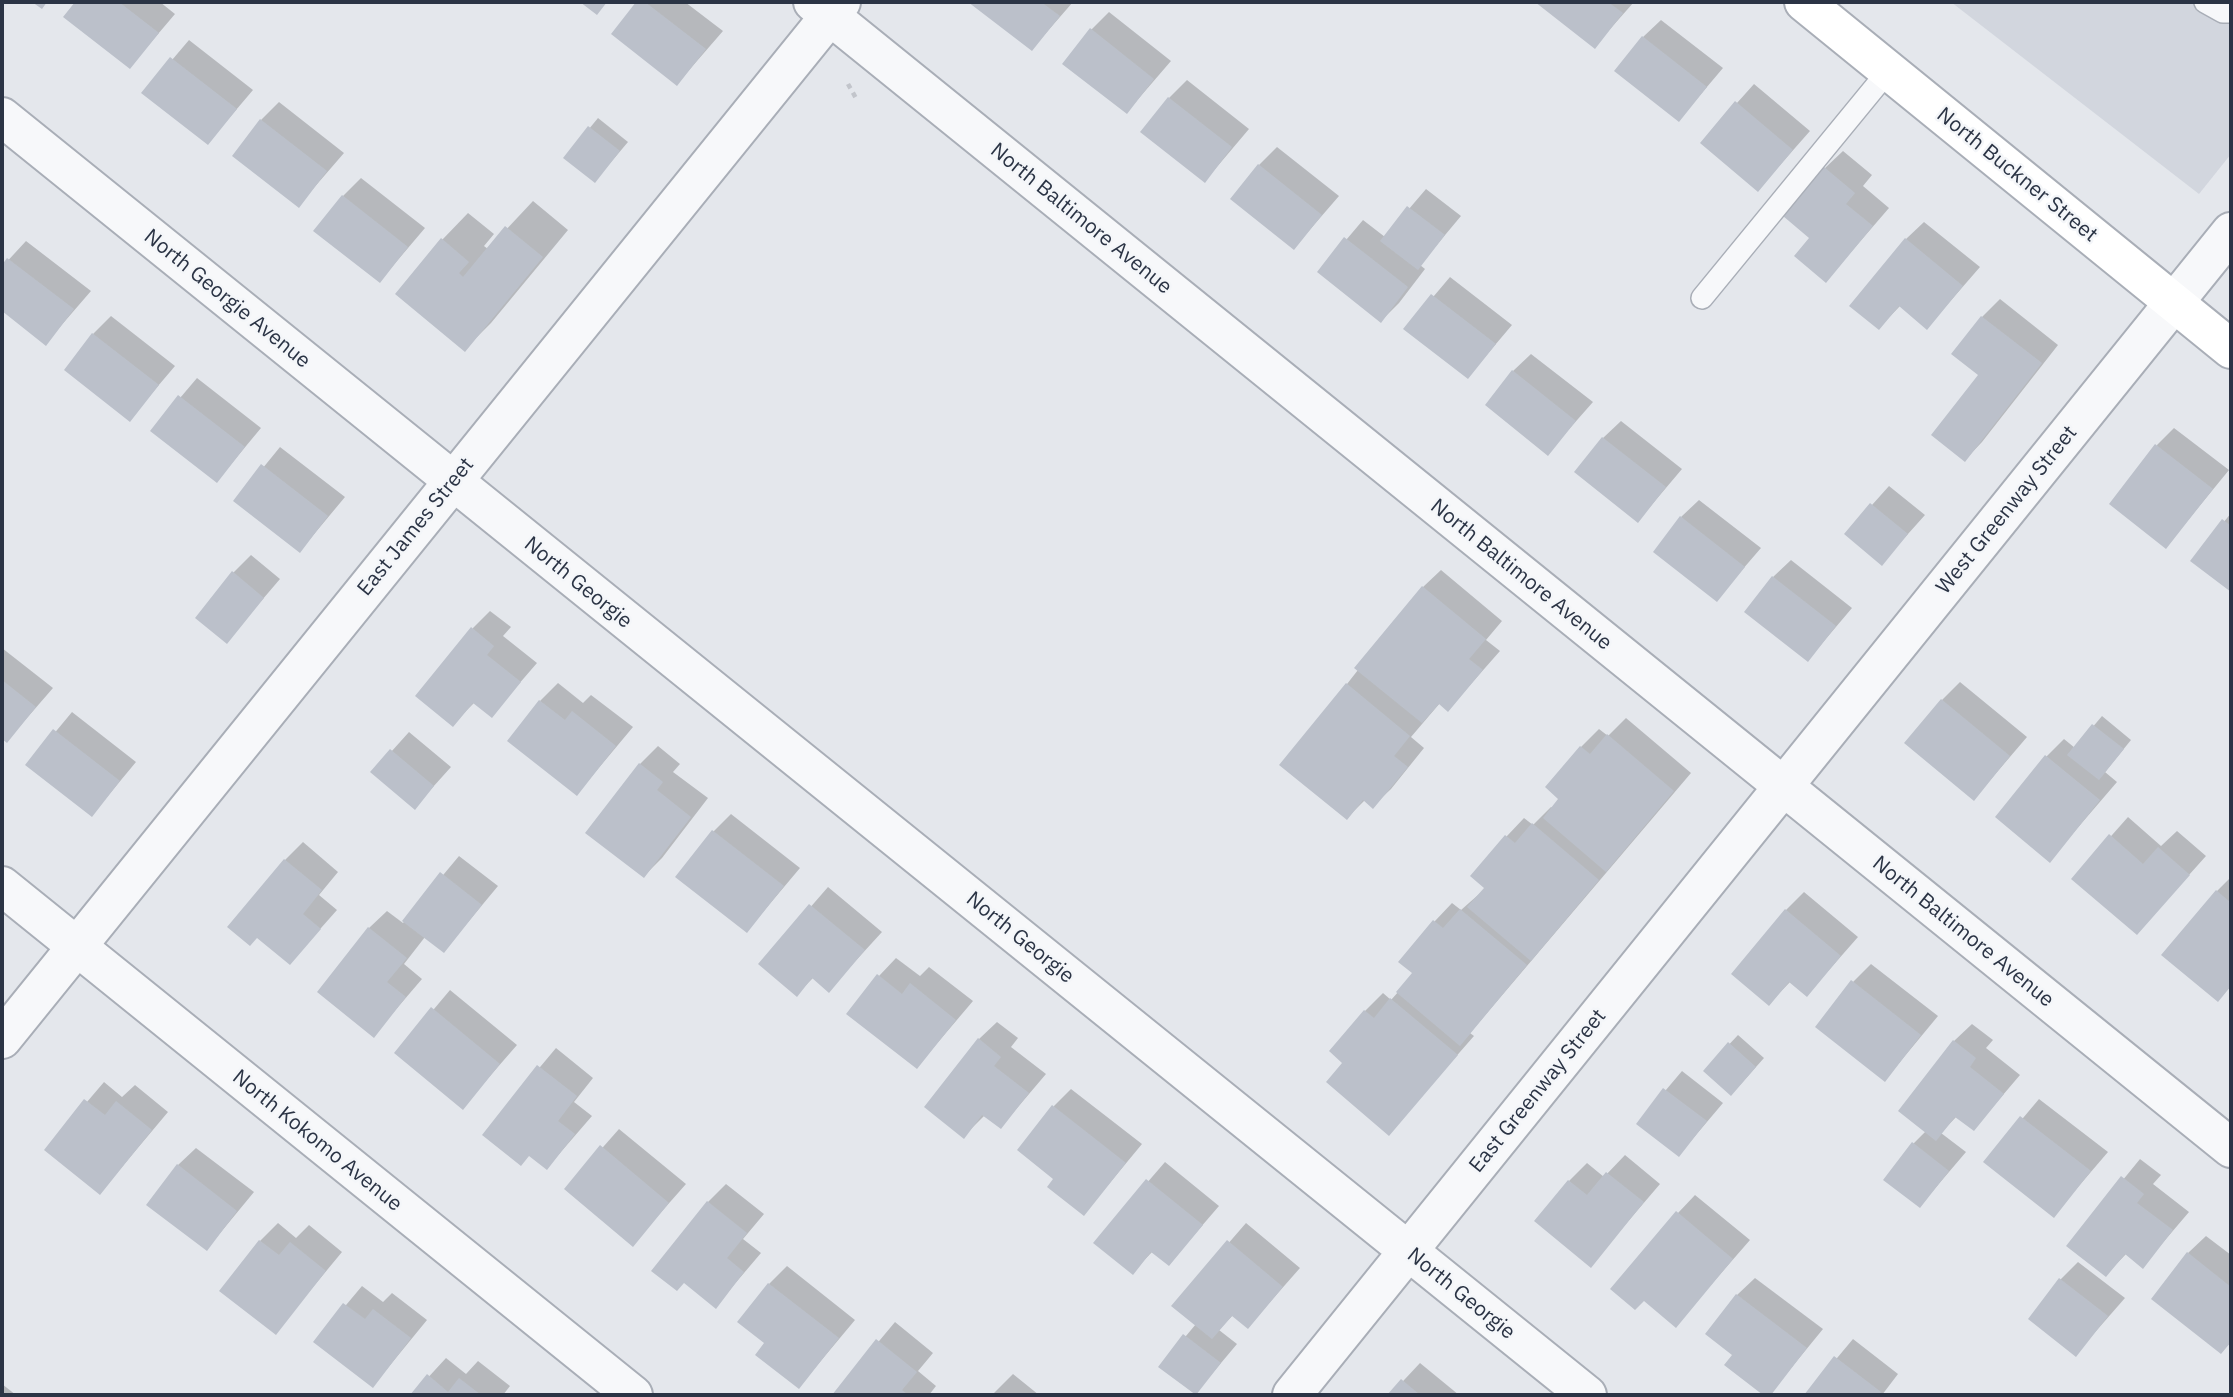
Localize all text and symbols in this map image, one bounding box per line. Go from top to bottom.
street label: North Buckner Street [1931,102,2103,248]
street label: North Baltimore Avenue [985,138,1177,300]
street label: North Georgie Avenue [139,224,315,374]
street label: West Greenway Street [1931,421,2083,599]
street label: East James Street [353,453,479,601]
street label: North Baltimore Avenue [1425,494,1617,656]
street label: North Georgie [519,532,637,634]
street label: North Baltimore Avenue [1867,851,2059,1013]
street label: North Georgie [961,887,1079,989]
street label: East Greenway Street [1464,1004,1612,1178]
street label: North Kokomo Avenue [227,1065,407,1217]
street label: North Georgie [1402,1243,1520,1345]

